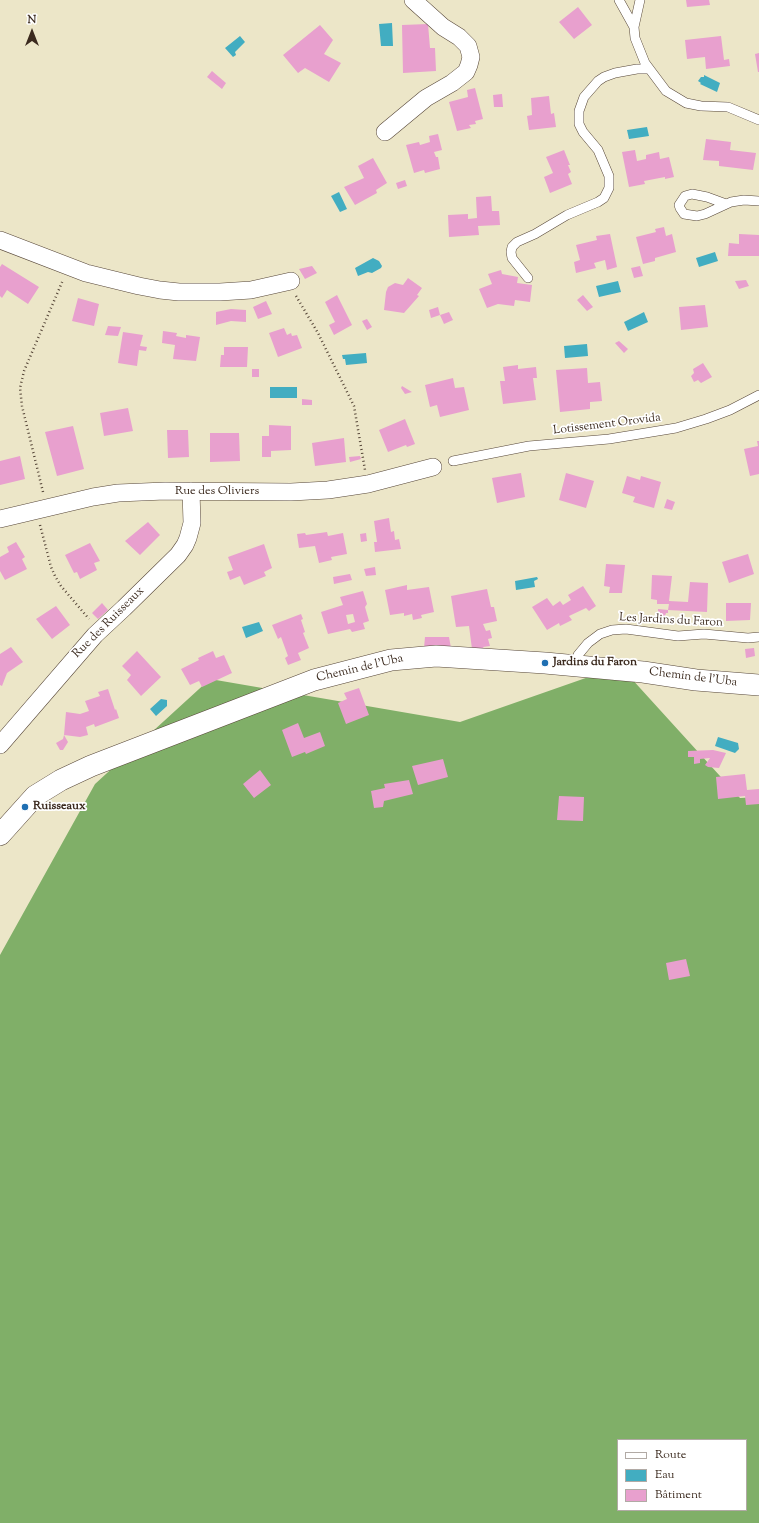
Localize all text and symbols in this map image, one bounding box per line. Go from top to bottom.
north arrow [12,12,52,52]
text: N [28,12,36,28]
street label: Lotissement Orovida [552,411,662,439]
street label: Rue des Oliviers [175,485,259,499]
street label: Rue des Ruisseaux [70,584,148,662]
street label: Les Jardins du Faron [619,611,723,631]
street label: Chemin de l'Uba [315,652,405,686]
place label: Jardins du Faron [553,656,637,670]
marker: Jardins du Faron [540,658,550,668]
street label: Chemin de l'Uba [648,665,738,691]
place label: Ruisseaux [33,800,85,814]
marker: Ruisseaux [20,802,30,812]
legend [617,1439,747,1511]
text: Route [655,1446,686,1464]
text: Eau [655,1466,675,1484]
text: Bâtiment [655,1486,702,1504]

